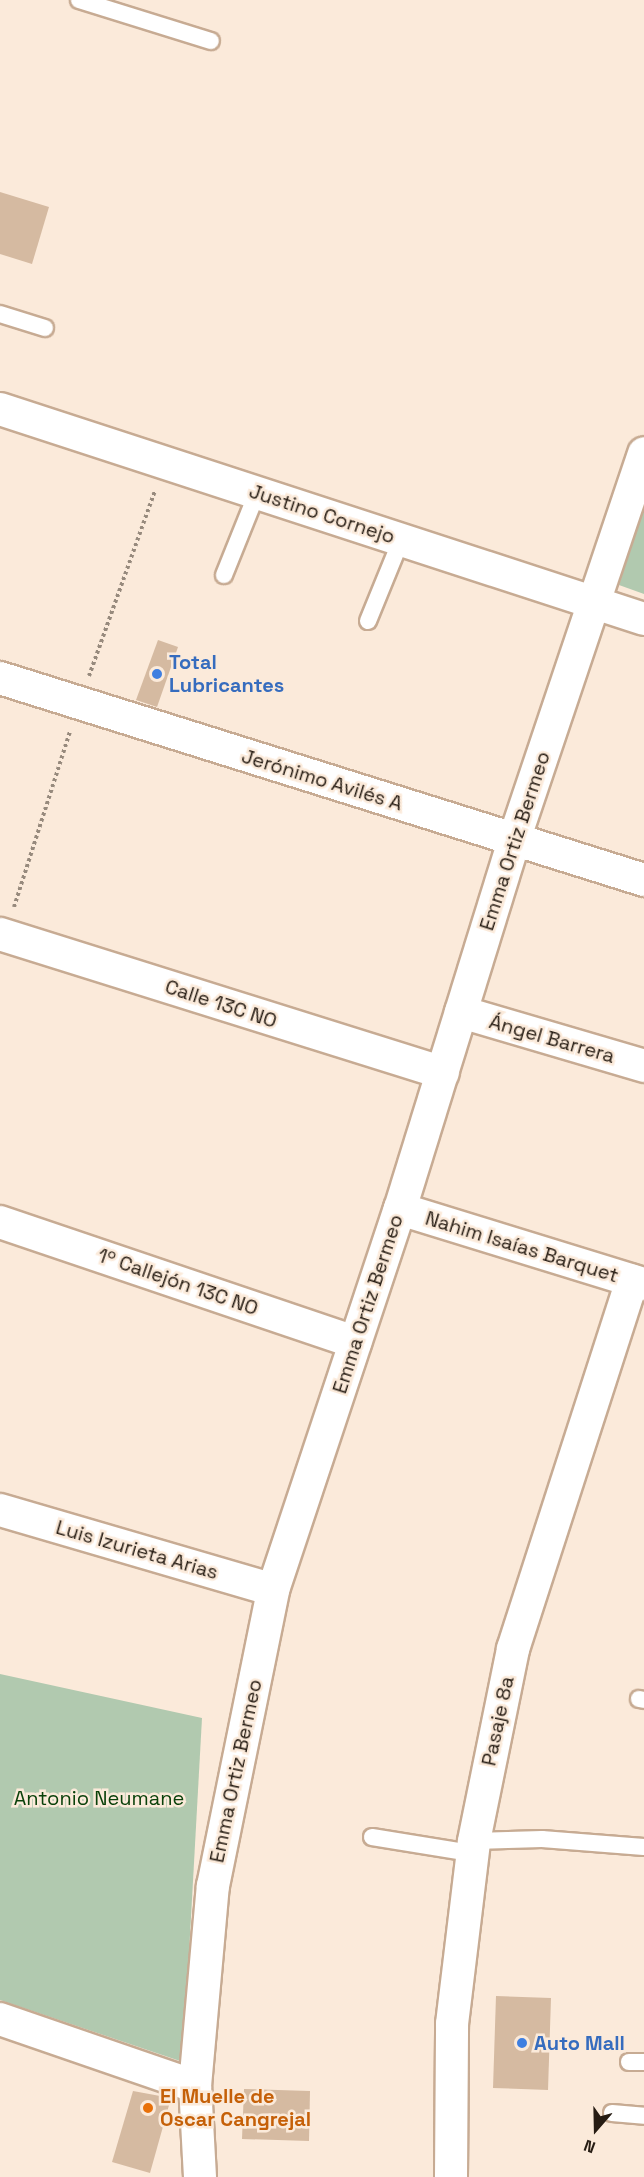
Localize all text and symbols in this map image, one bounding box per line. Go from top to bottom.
street label: Justino Cornejo [246,479,398,549]
place label: Total Lubricantes [169,650,284,697]
marker: Total Lubricantes [150,667,164,681]
street label: Jerónimo Avilés A [238,744,406,816]
street label: Emma Ortiz Bermeo [475,748,555,934]
street label: Calle 13C NO [162,975,280,1033]
street label: Ángel Barrera [486,1010,618,1068]
street label: Nahim Isaías Barquet [422,1206,622,1288]
street label: Emma Ortiz Bermeo [328,1211,408,1397]
street label: 1º Callejón 13C NO [95,1243,261,1321]
street label: Luis Izurieta Arias [53,1515,221,1585]
street label: Pasaje 8a [477,1674,519,1768]
street label: Emma Ortiz Bermeo [205,1677,267,1865]
park label: Antonio Neumane [14,1786,184,1810]
place label: Auto Mall [534,2031,625,2055]
marker: Auto Mall [515,2036,529,2050]
place label: El Muelle de Oscar Cangrejal [160,2084,311,2131]
north arrow [566,2099,626,2159]
marker: El Muelle de Oscar Cangrejal [141,2101,155,2115]
text: N [581,2135,598,2158]

